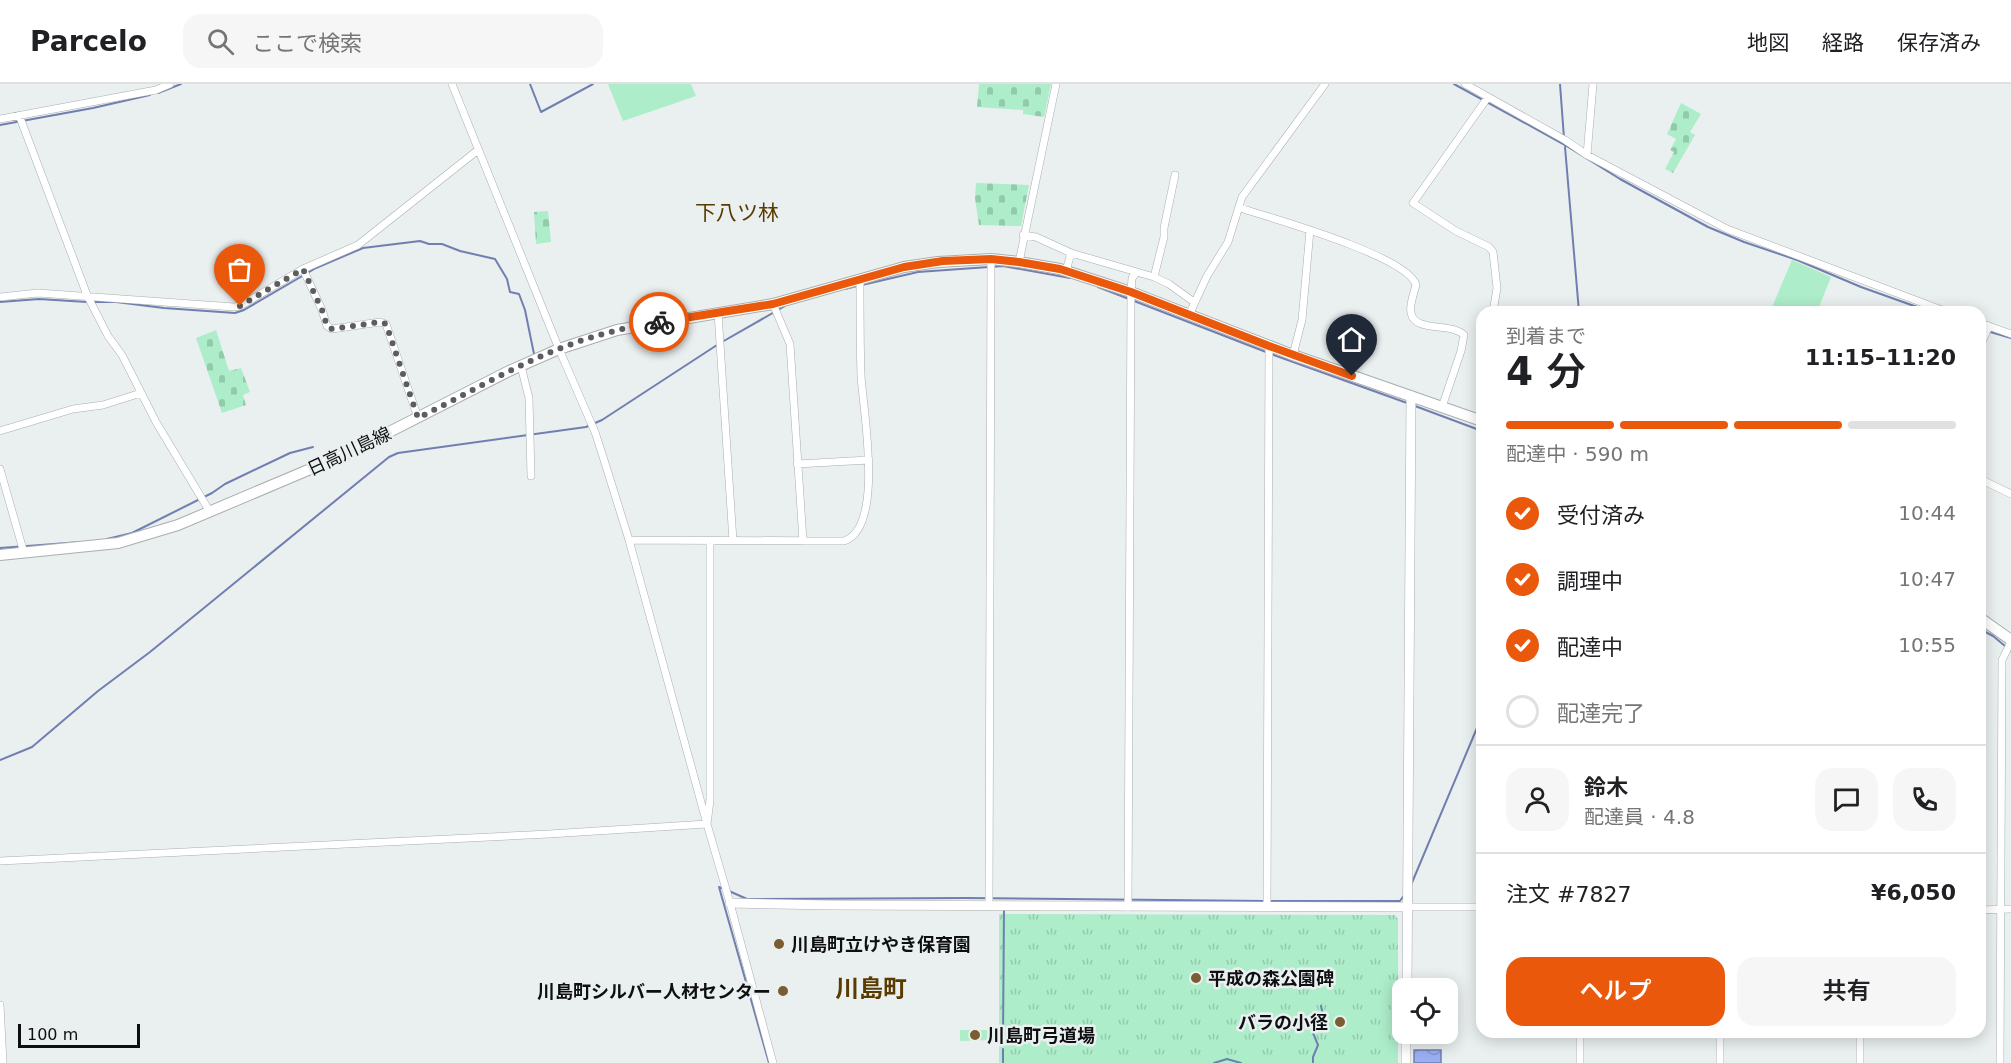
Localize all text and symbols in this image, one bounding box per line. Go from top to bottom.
search box [183,14,603,68]
text: Parcelo [30,25,147,58]
icon: search [204,25,237,58]
text: ここで検索 [252,31,362,56]
text: 地図 [1747,31,1789,55]
text: 経路 [1822,31,1864,55]
text: 保存済み [1897,31,1981,55]
district label: 下八ツ林 [695,201,779,225]
pin [214,244,265,306]
icon: bag [223,253,256,286]
courier [629,292,689,352]
icon: bike [643,306,676,339]
pin [1326,314,1377,376]
icon: home [1335,323,1368,356]
text: 到着まで [1506,324,1586,348]
text: 11:15–11:20 [1805,345,1956,370]
text: 4 分 [1506,349,1586,394]
street label: 日高川島線 [304,422,394,480]
text: 配達中 · 590 m [1506,442,1649,466]
icon: check [1506,497,1539,530]
text: 10:44 [1898,501,1956,525]
text: 受付済み [1557,503,1645,528]
icon: check [1506,563,1539,596]
text: 10:47 [1898,567,1956,591]
text: 調理中 [1557,569,1623,594]
icon: check [1506,629,1539,662]
text: 10:55 [1898,633,1956,657]
text: 配達中 [1557,635,1623,660]
text: 配達完了 [1557,701,1645,726]
button: person [1506,768,1569,831]
button: chat [1815,768,1878,831]
button: phone [1893,768,1956,831]
text: 鈴木 [1584,775,1628,800]
text: 配達員 · 4.8 [1584,805,1695,829]
text: ¥6,050 [1871,880,1956,905]
text: 注文 #7827 [1506,882,1631,907]
place label: 川島町立けやき保育園 [791,934,971,955]
marker: 川島町立けやき保育園 [772,937,786,951]
button: ヘルプ [1506,957,1725,1026]
button: 共有 [1737,957,1956,1026]
place label: 平成の森公園碑 [1208,968,1334,989]
marker: 平成の森公園碑 [1189,971,1203,985]
district label: 川島町 [835,975,907,1003]
map controls [1392,978,1458,1044]
button: locate [1392,978,1458,1044]
place label: 川島町シルバー人材センター [537,981,771,1002]
marker: 川島町シルバー人材センター [776,984,790,998]
place label: バラの小径 [1238,1012,1328,1033]
marker: バラの小径 [1333,1015,1347,1029]
scale bar [18,1021,140,1048]
text: 100 m [27,1025,78,1044]
place label: 川島町弓道場 [987,1025,1095,1046]
marker: 川島町弓道場 [968,1028,982,1042]

